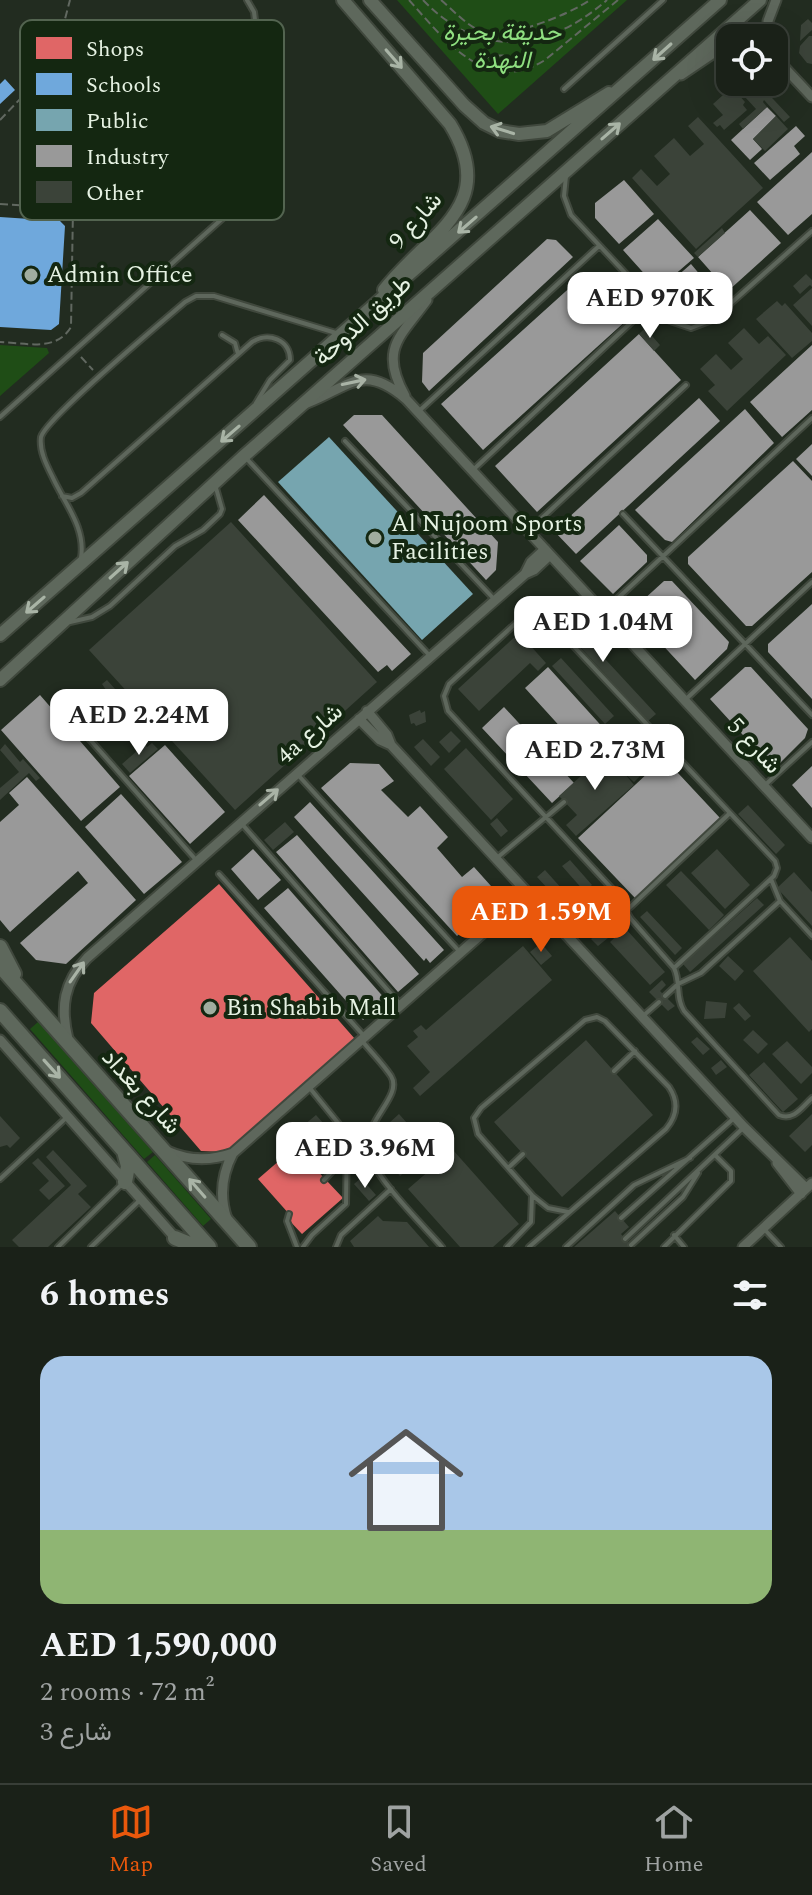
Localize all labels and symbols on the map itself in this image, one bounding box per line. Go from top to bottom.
park label: حديقة بحيرة النهدة [443,15,562,79]
legend [20,20,284,220]
text: Shops [86,33,144,66]
one-way arrow [652,43,672,61]
one-way arrow [385,48,403,68]
text: Schools [86,69,161,102]
text: Public [86,105,149,138]
one-way arrow [490,121,515,136]
one-way arrow [600,122,620,140]
text: Industry [86,141,170,174]
text: Other [86,177,144,210]
street label: شارع 9 [381,184,451,258]
one-way arrow [458,216,478,234]
place label: Admin Office [47,257,193,293]
marker: Admin Office [22,266,40,284]
street label: طريق الدوحة [306,267,420,375]
pin: AED 970K [567,272,733,340]
one-way arrow [340,374,366,389]
one-way arrow [221,425,241,443]
place label: Al Nujoom Sports Facilities [391,506,583,570]
marker: Al Nujoom Sports Facilities [366,529,384,547]
one-way arrow [108,561,128,579]
one-way arrow [25,596,45,614]
pin: AED 1.04M [511,596,695,664]
pin: AED 2.24M [47,689,231,757]
street label: 4a شارع [269,695,351,773]
street label: شارع 5 [718,709,790,783]
pin: AED 2.73M [503,724,687,792]
one-way arrow [258,789,278,807]
pin: AED 1.59M [449,886,633,954]
one-way arrow [68,962,85,983]
place label: Bin Shabib Mall [226,990,397,1026]
marker: Bin Shabib Mall [201,999,219,1017]
street label: شارع بغداد [93,1041,189,1143]
one-way arrow [43,1059,61,1079]
pin: AED 3.96M [273,1122,457,1190]
one-way arrow [188,1179,206,1199]

